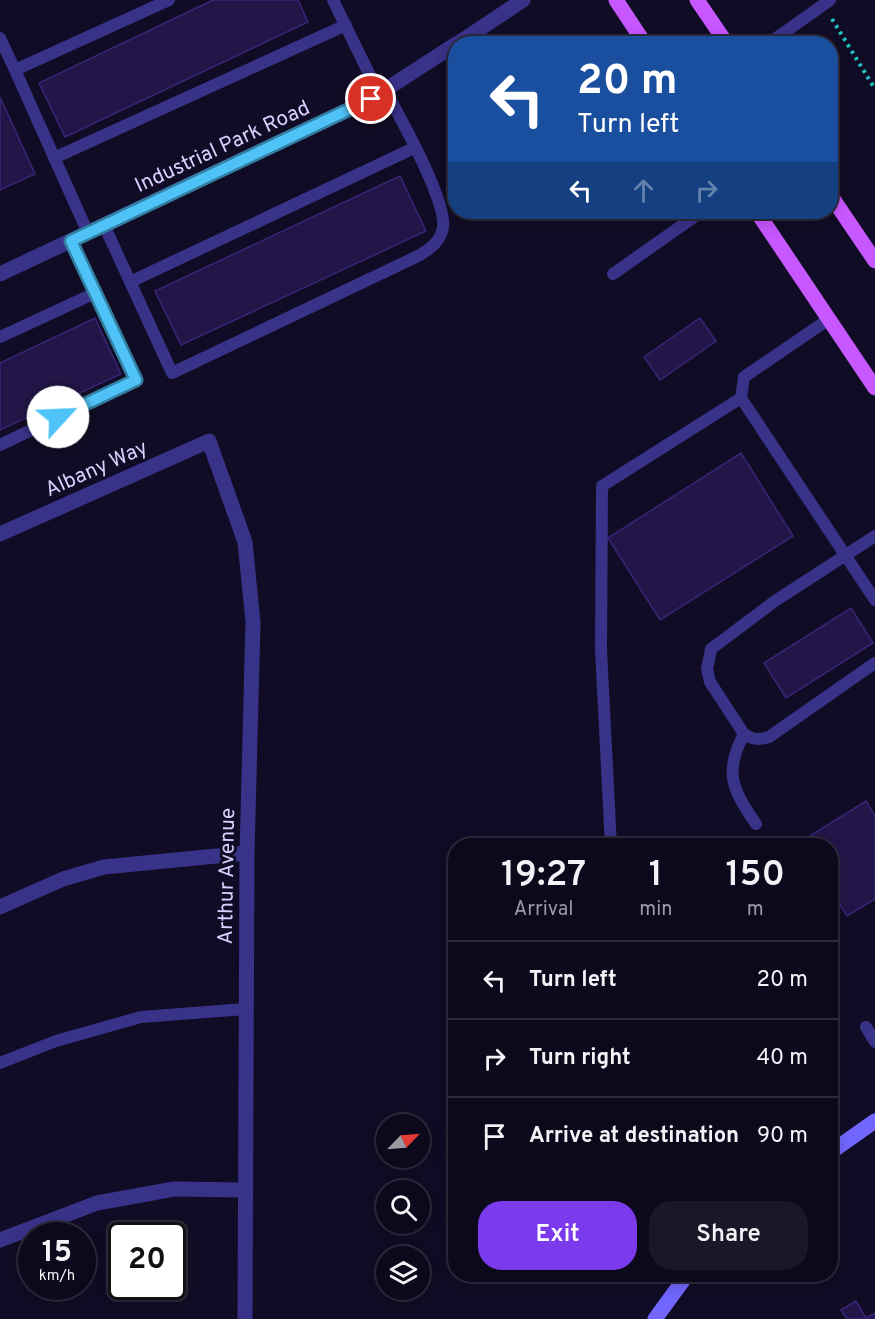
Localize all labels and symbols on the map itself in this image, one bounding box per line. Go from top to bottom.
pin [345,73,396,124]
street label: Industrial Park Road [131,95,315,200]
position arrow [26,385,90,449]
street label: Albany Way [41,435,152,504]
street label: Arthur Avenue [213,808,242,945]
north arrow [376,1114,430,1168]
speed limit sign: 20 [108,1222,186,1300]

